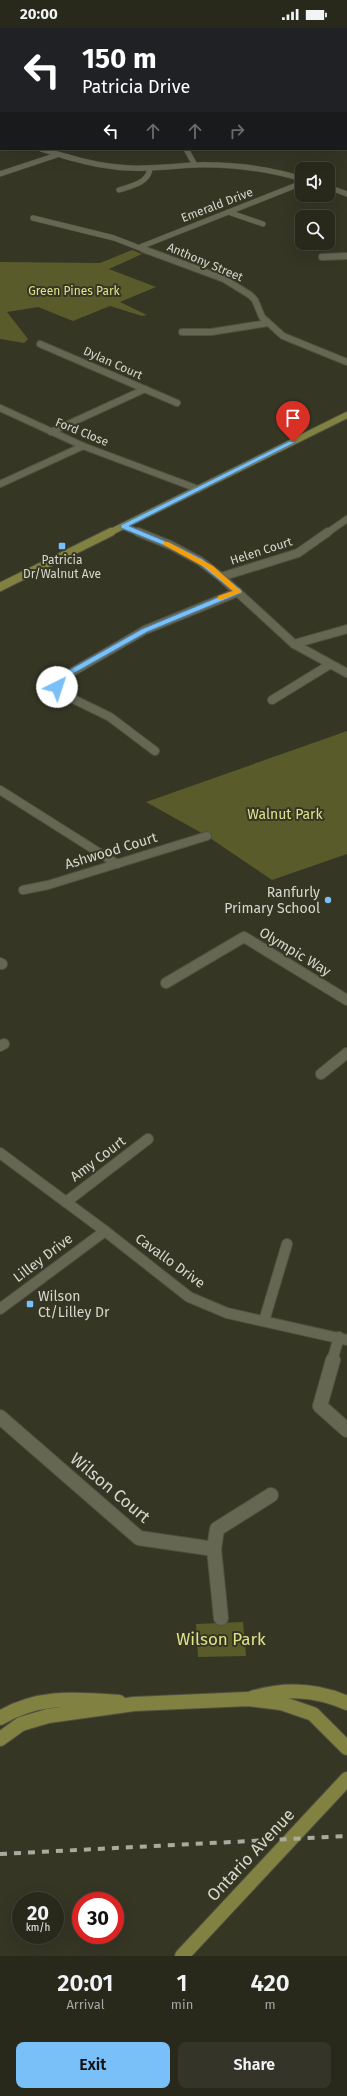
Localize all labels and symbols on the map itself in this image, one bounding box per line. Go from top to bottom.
street label: Emerald Drive [179,185,255,225]
street label: Anthony Street [165,240,246,285]
park label: Green Pines Park [28,284,121,298]
street label: Dylan Court [81,344,145,383]
pin [276,401,310,442]
street label: Ford Close [53,415,111,449]
street label: Helen Court [228,534,294,568]
marker: Patricia Dr/Walnut Ave [57,541,67,551]
place label: Patricia Dr/Walnut Ave [23,553,101,581]
position arrow [36,666,78,708]
park label: Walnut Park [247,806,324,823]
street label: Ashwood Court [63,829,160,873]
place label: Ranfurly Primary School [224,884,320,917]
marker: Ranfurly Primary School [323,895,333,905]
street label: Olympic Way [256,924,334,980]
street label: Amy Court [67,1132,130,1185]
street label: Lilley Drive [10,1230,76,1286]
street label: Cavallo Drive [132,1230,208,1292]
place label: Wilson Ct/Lilley Dr [38,1288,110,1321]
marker: Wilson Ct/Lilley Dr [25,1299,35,1309]
street label: Wilson Court [66,1449,155,1528]
park label: Wilson Park [176,1629,266,1650]
street label: Ontario Avenue [203,1804,299,1906]
speed limit sign: 30 [72,1892,124,1944]

